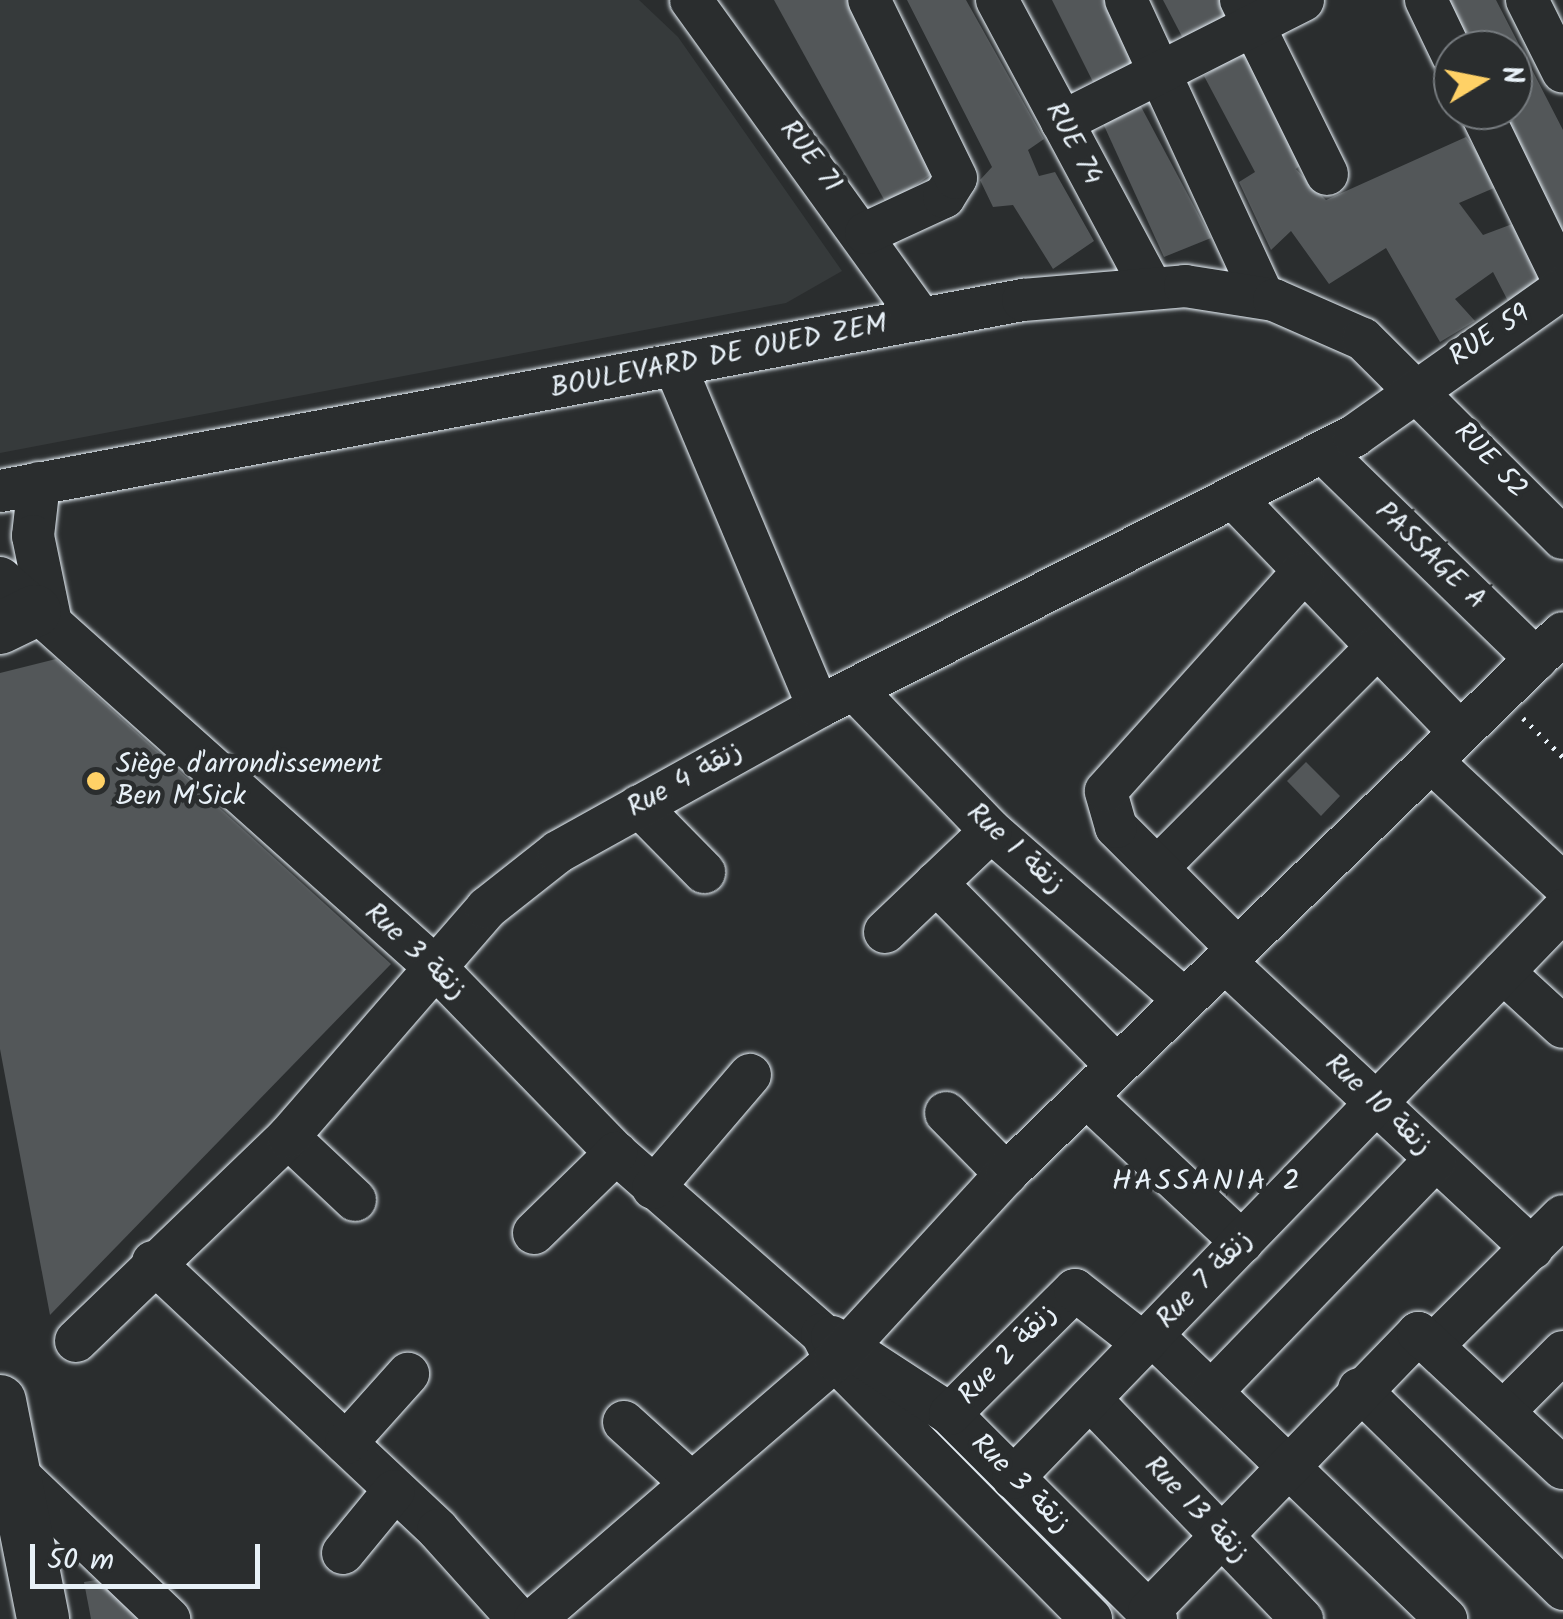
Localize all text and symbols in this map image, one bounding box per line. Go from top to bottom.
north arrow [1433,30,1533,130]
text: N [1487,62,1535,88]
street label: RUE 74 [1037,97,1109,191]
street label: RUE 71 [772,114,848,200]
street label: RUE 59 [1443,298,1537,374]
street label: BOULEVARD DE OUED ZEM [548,308,890,406]
street label: RUE 52 [1446,416,1534,506]
street label: PASSAGE A [1368,495,1492,617]
street label: Rue 4 زنقة [622,735,748,825]
place label: Siège d'arrondissement Ben M'Sick [116,748,382,814]
marker: Siège d'arrondissement Ben M'Sick [85,770,107,792]
street label: Rue 1 زنقة [959,797,1071,901]
street label: Rue 3 زنقة [357,896,473,1008]
street label: Rue 10 زنقة [1318,1047,1438,1163]
district label: HASSANIA 2 [1112,1164,1302,1200]
street label: Rue 7 زنقة [1150,1224,1260,1336]
street label: Rue 2 زنقة [952,1298,1064,1412]
street label: Rue 3 زنقة [963,1427,1077,1541]
street label: Rue 13 زنقة [1137,1450,1255,1570]
scale bar [35,1524,265,1586]
text: 50 m [47,1537,114,1585]

